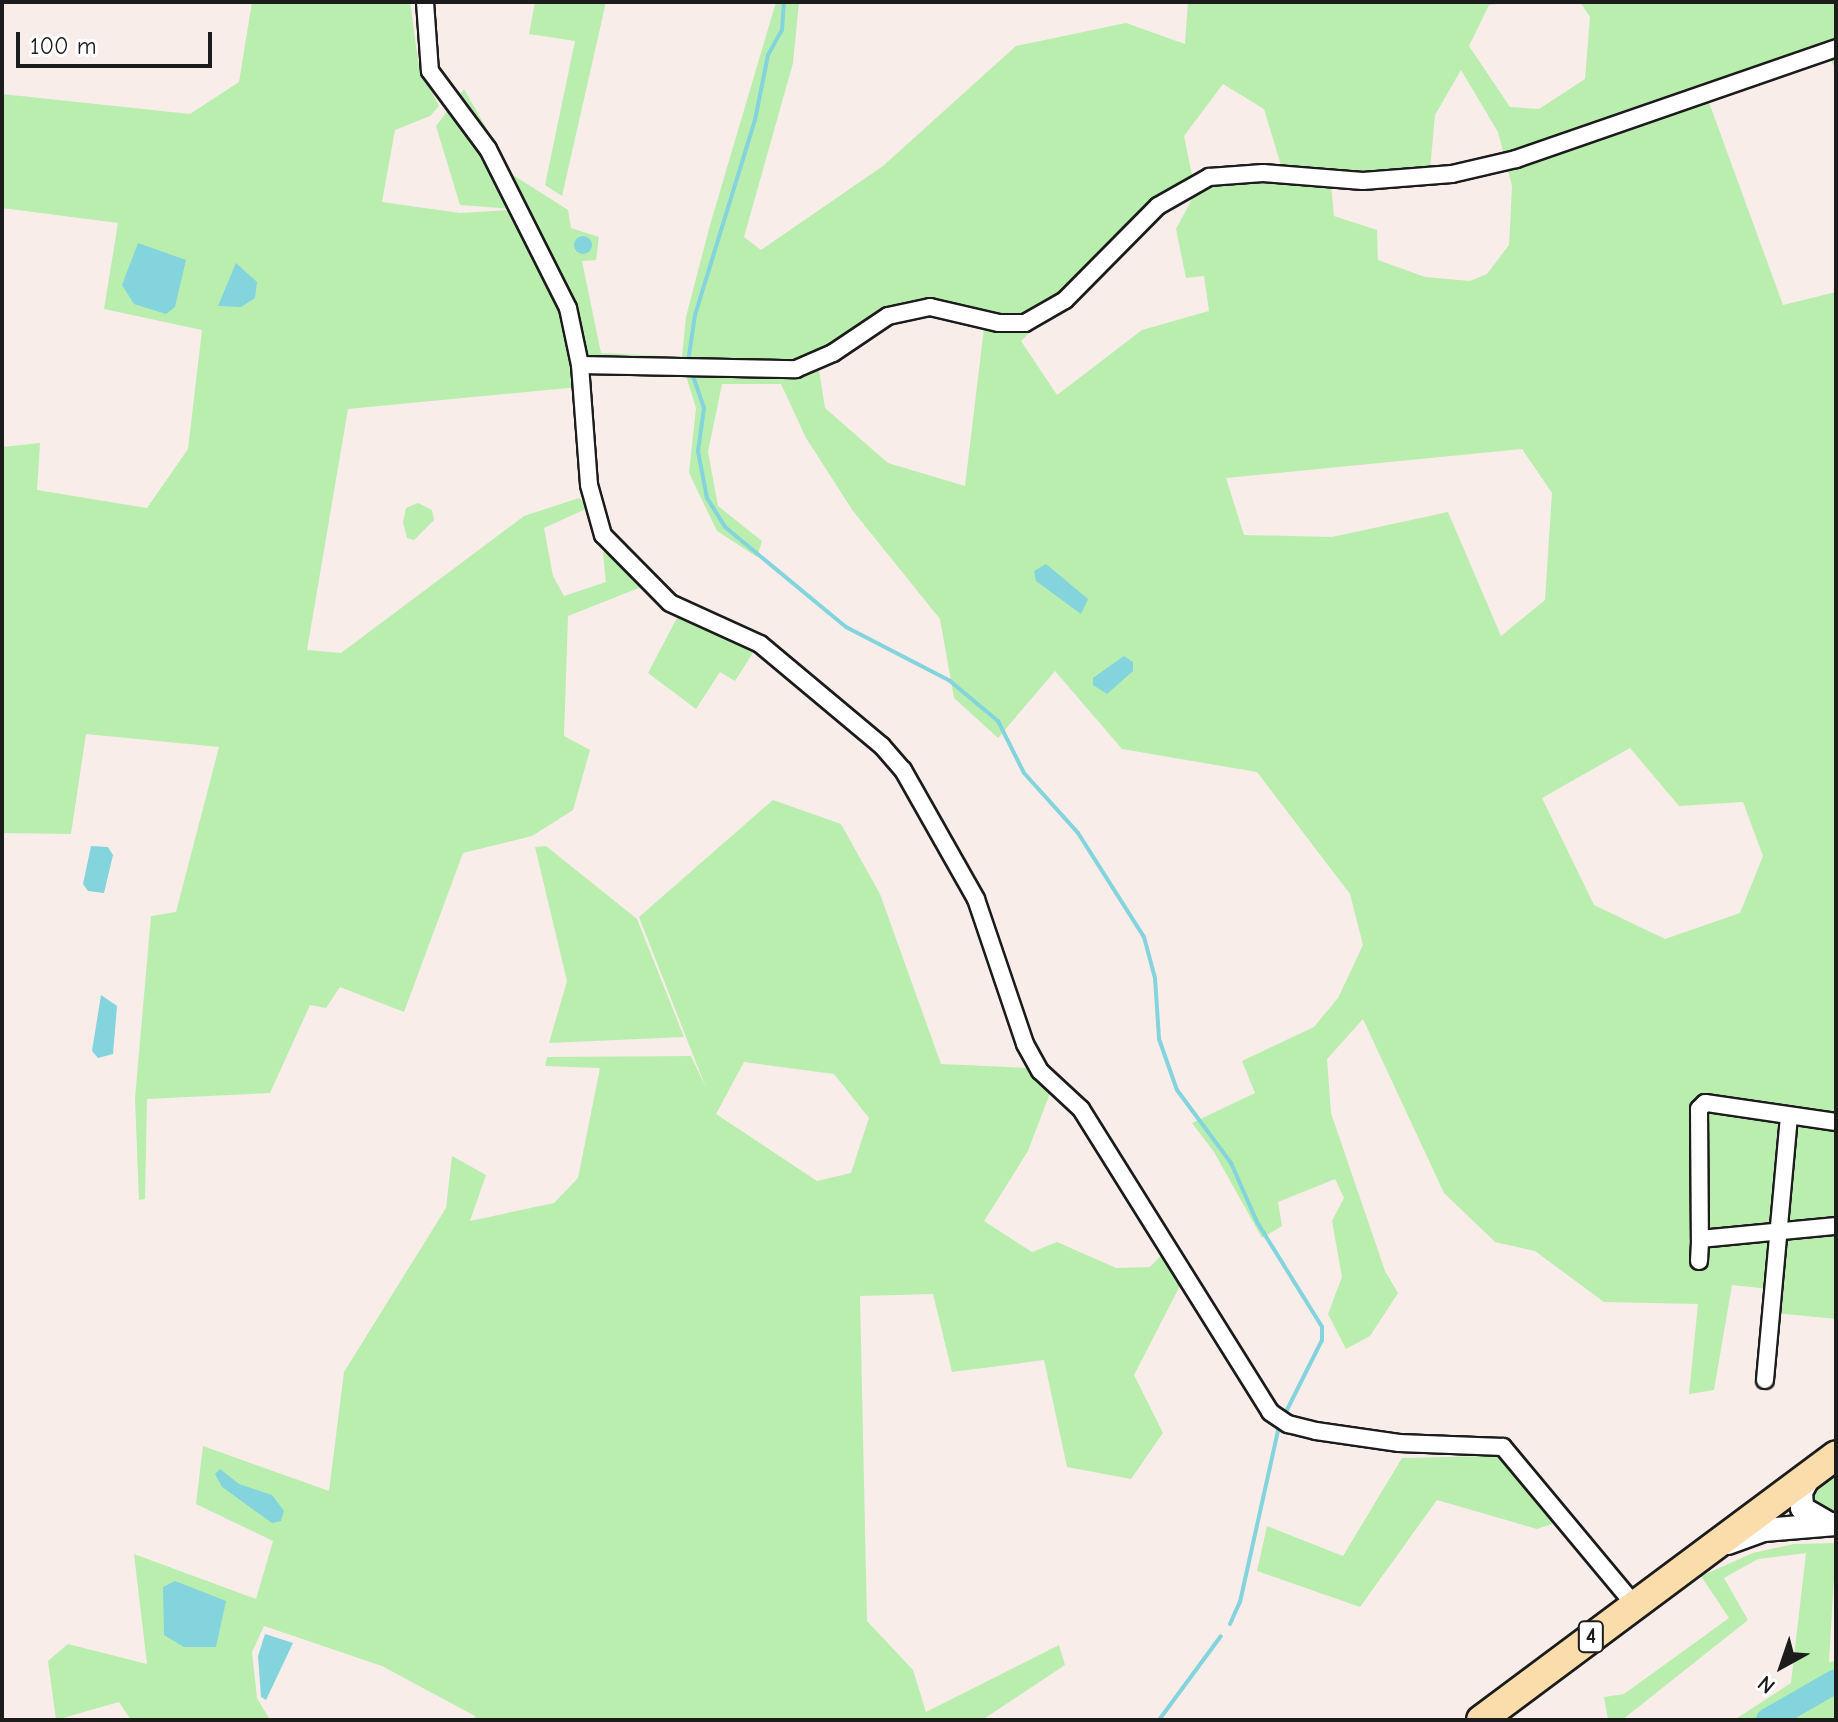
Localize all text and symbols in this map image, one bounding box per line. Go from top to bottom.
scale bar [20,16,216,66]
text: 100 m [30,32,97,60]
road number: 4 [1577,1619,1605,1655]
north arrow [1742,1626,1822,1706]
text: N [1753,1670,1780,1699]

